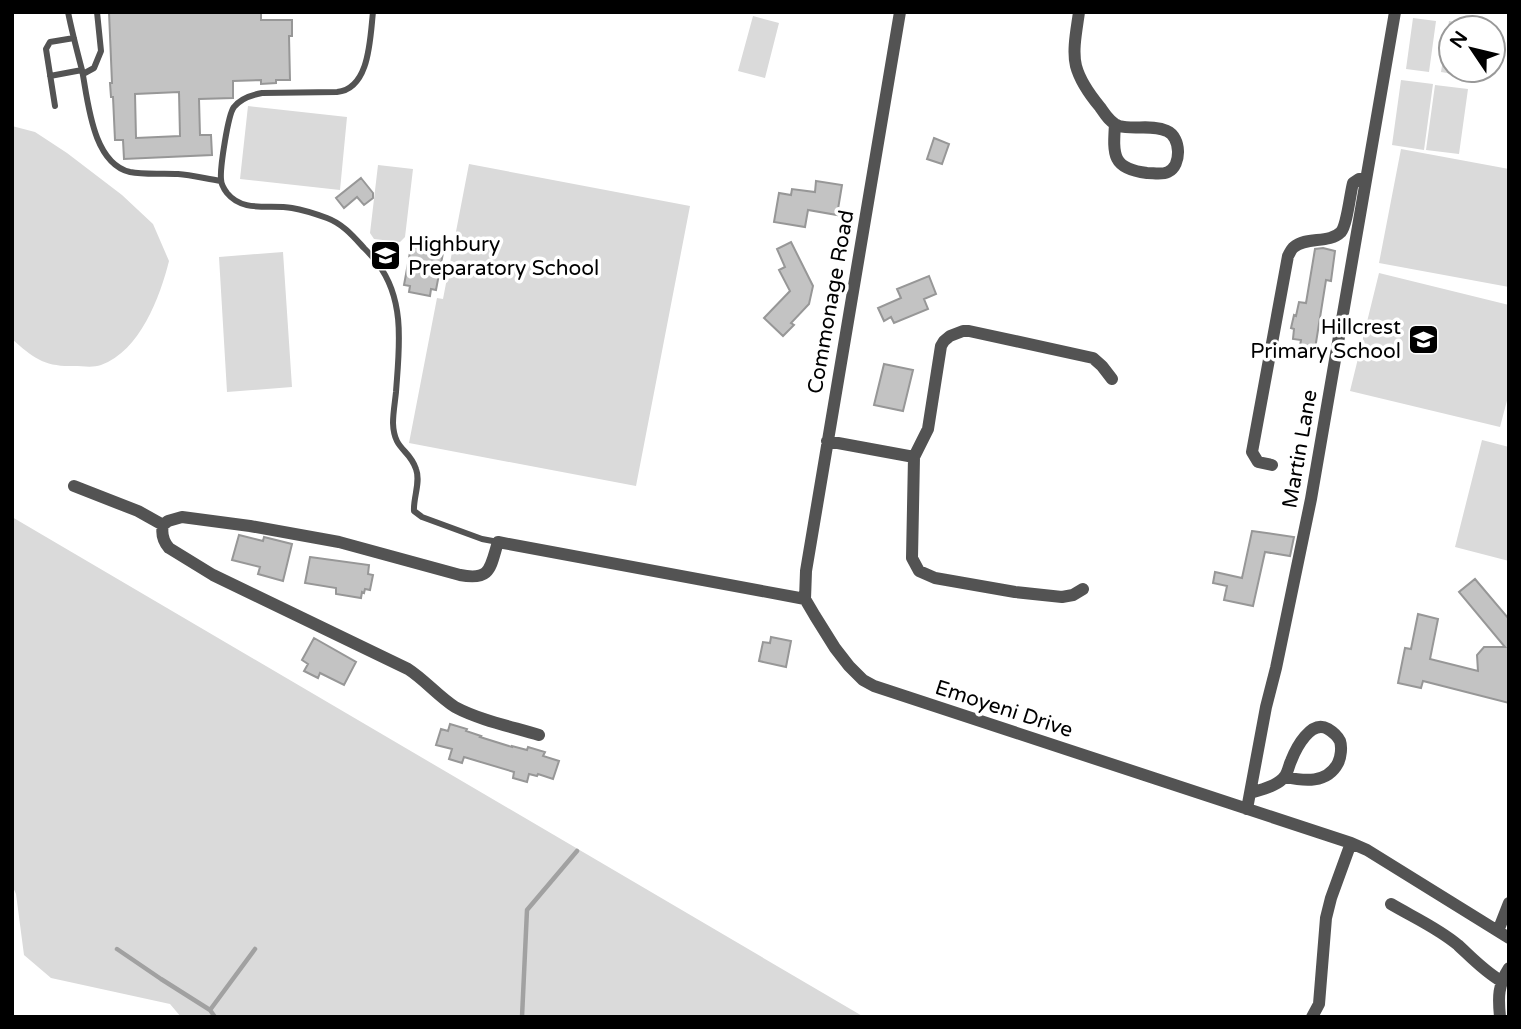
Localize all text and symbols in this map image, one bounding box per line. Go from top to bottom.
north arrow [1437,14,1507,84]
text: N [1446,27,1472,52]
street label: Commonage Road [803,208,859,396]
place label: Highbury Preparatory School [408,232,599,281]
school or university icon: Highbury Preparatory School [368,239,402,273]
place label: Hillcrest Primary School [1250,315,1401,364]
school or university icon: Hillcrest Primary School [1407,322,1441,356]
street label: Martin Lane [1277,388,1323,510]
street label: Emoyeni Drive [932,675,1076,743]

